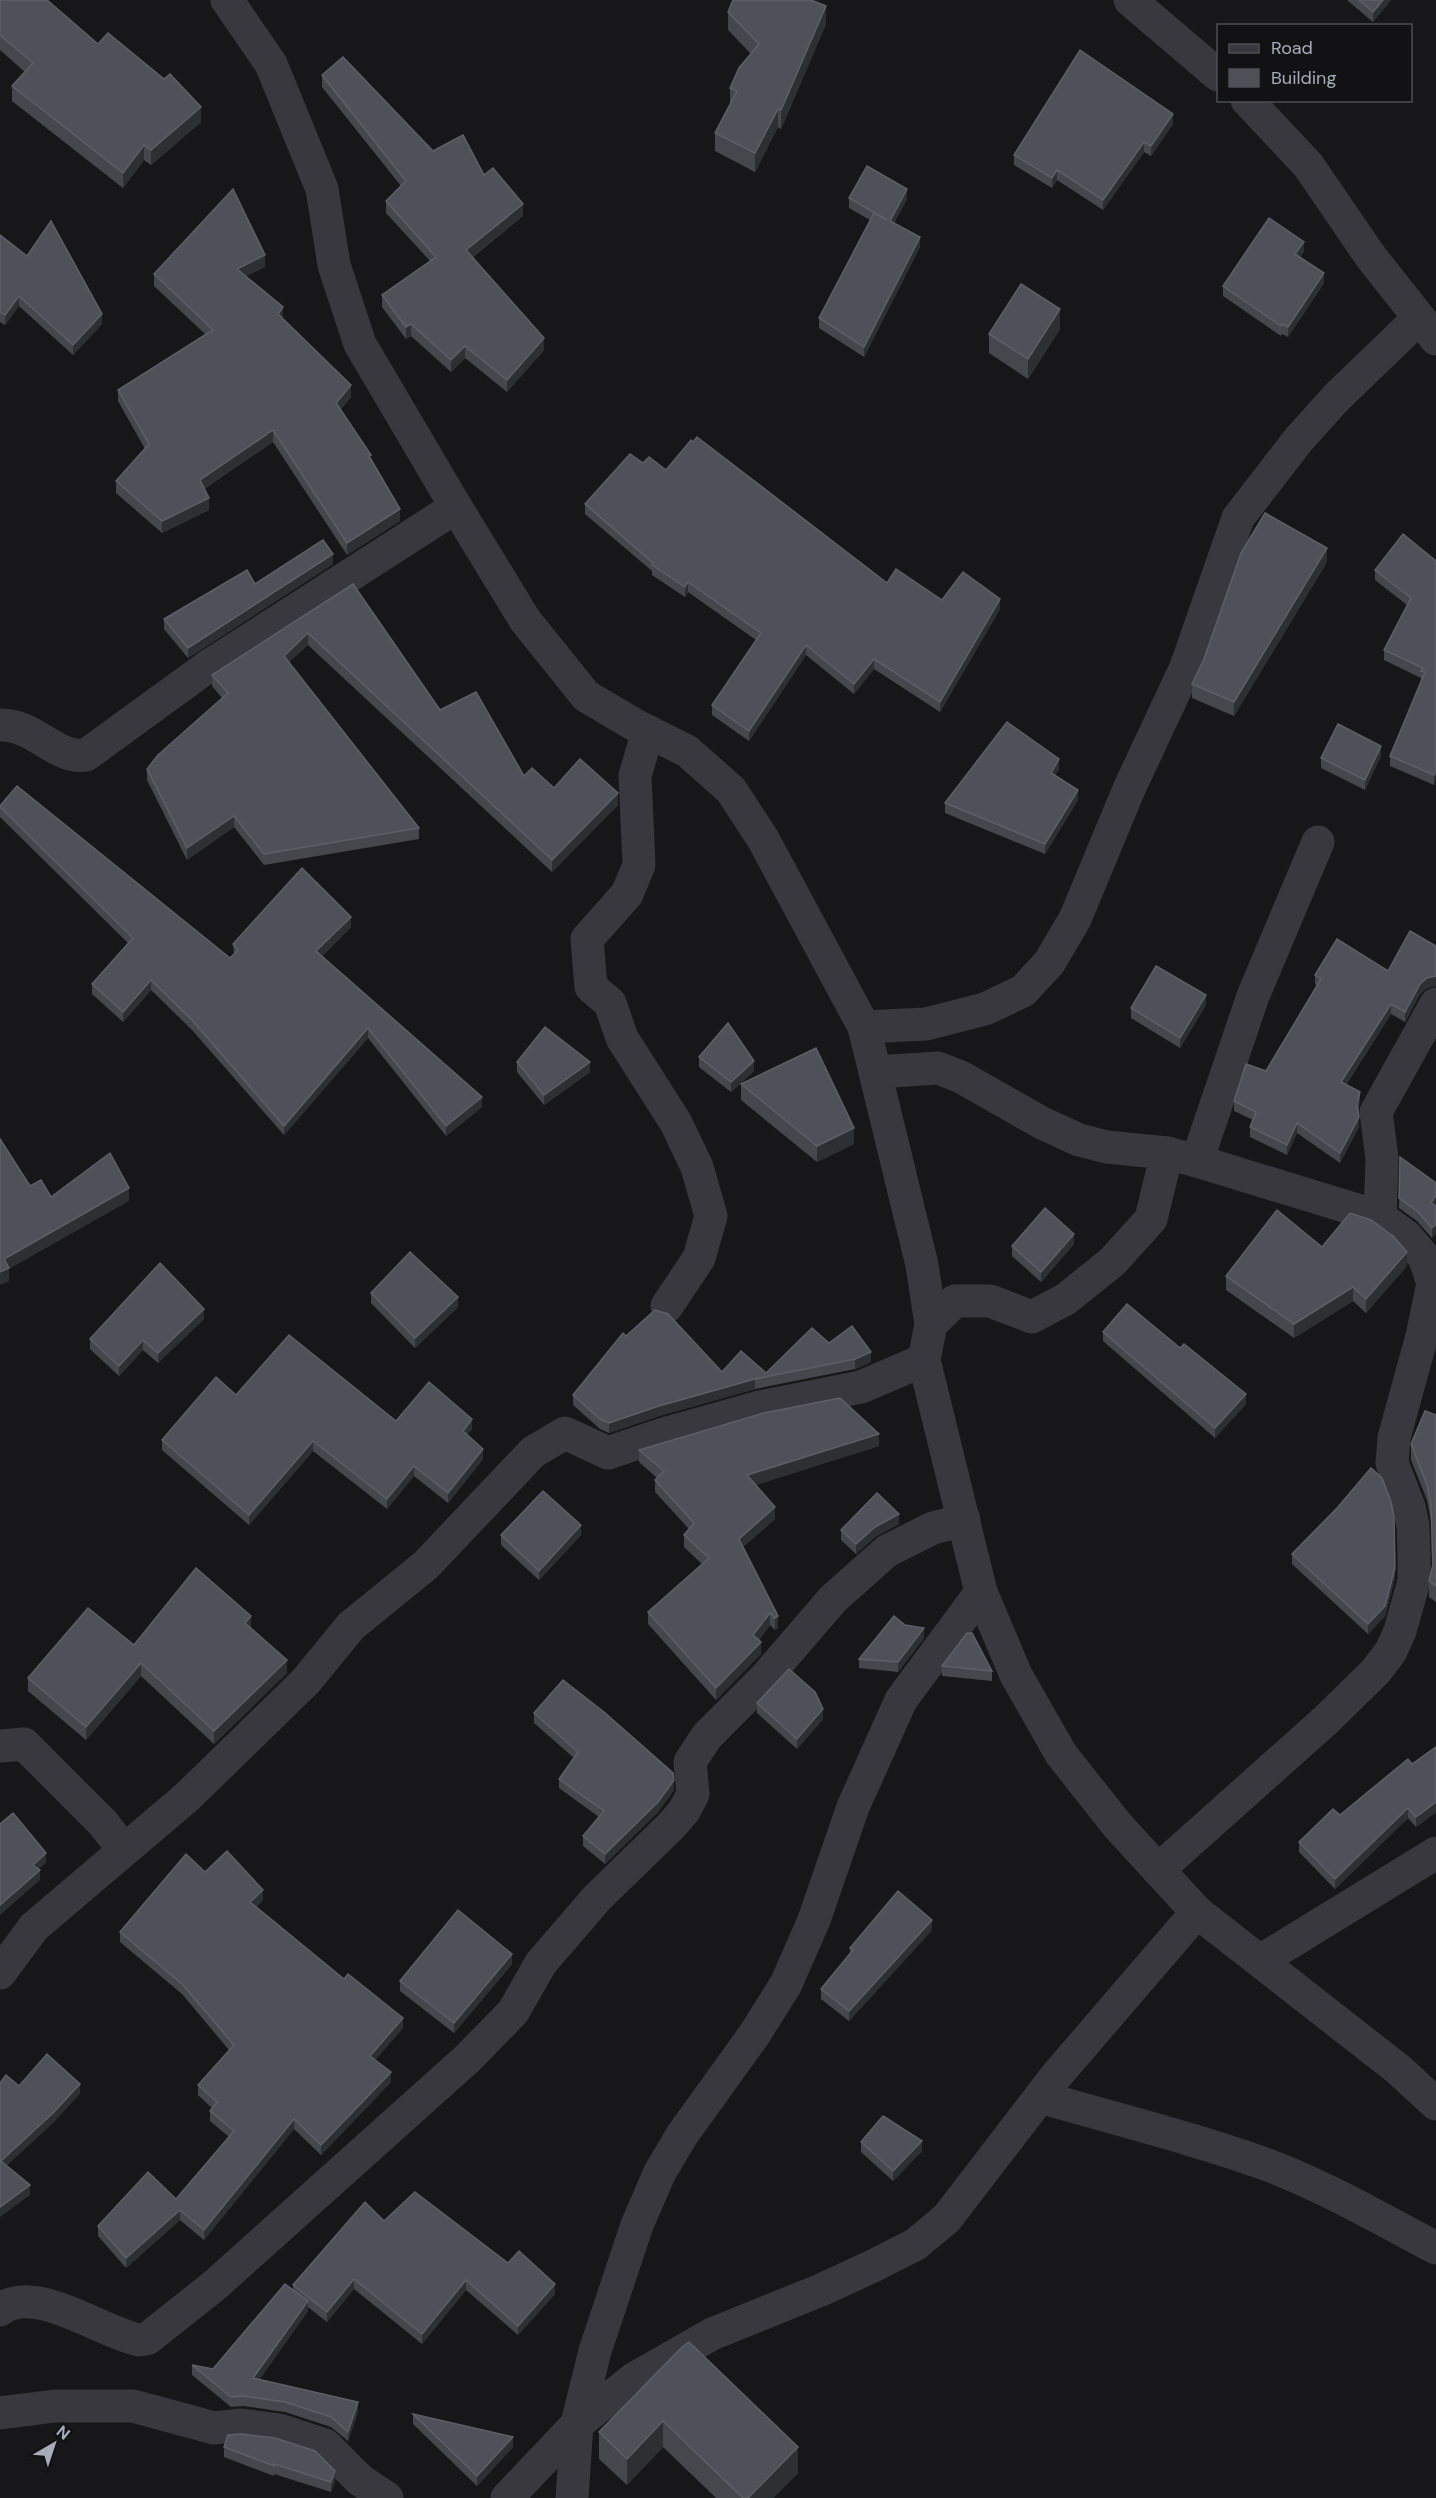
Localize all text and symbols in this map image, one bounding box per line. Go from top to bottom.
legend [1217,24,1412,102]
text: Road [1271,36,1313,60]
text: Building [1271,66,1336,90]
north arrow [24,2414,84,2474]
text: N [52,2421,74,2445]

